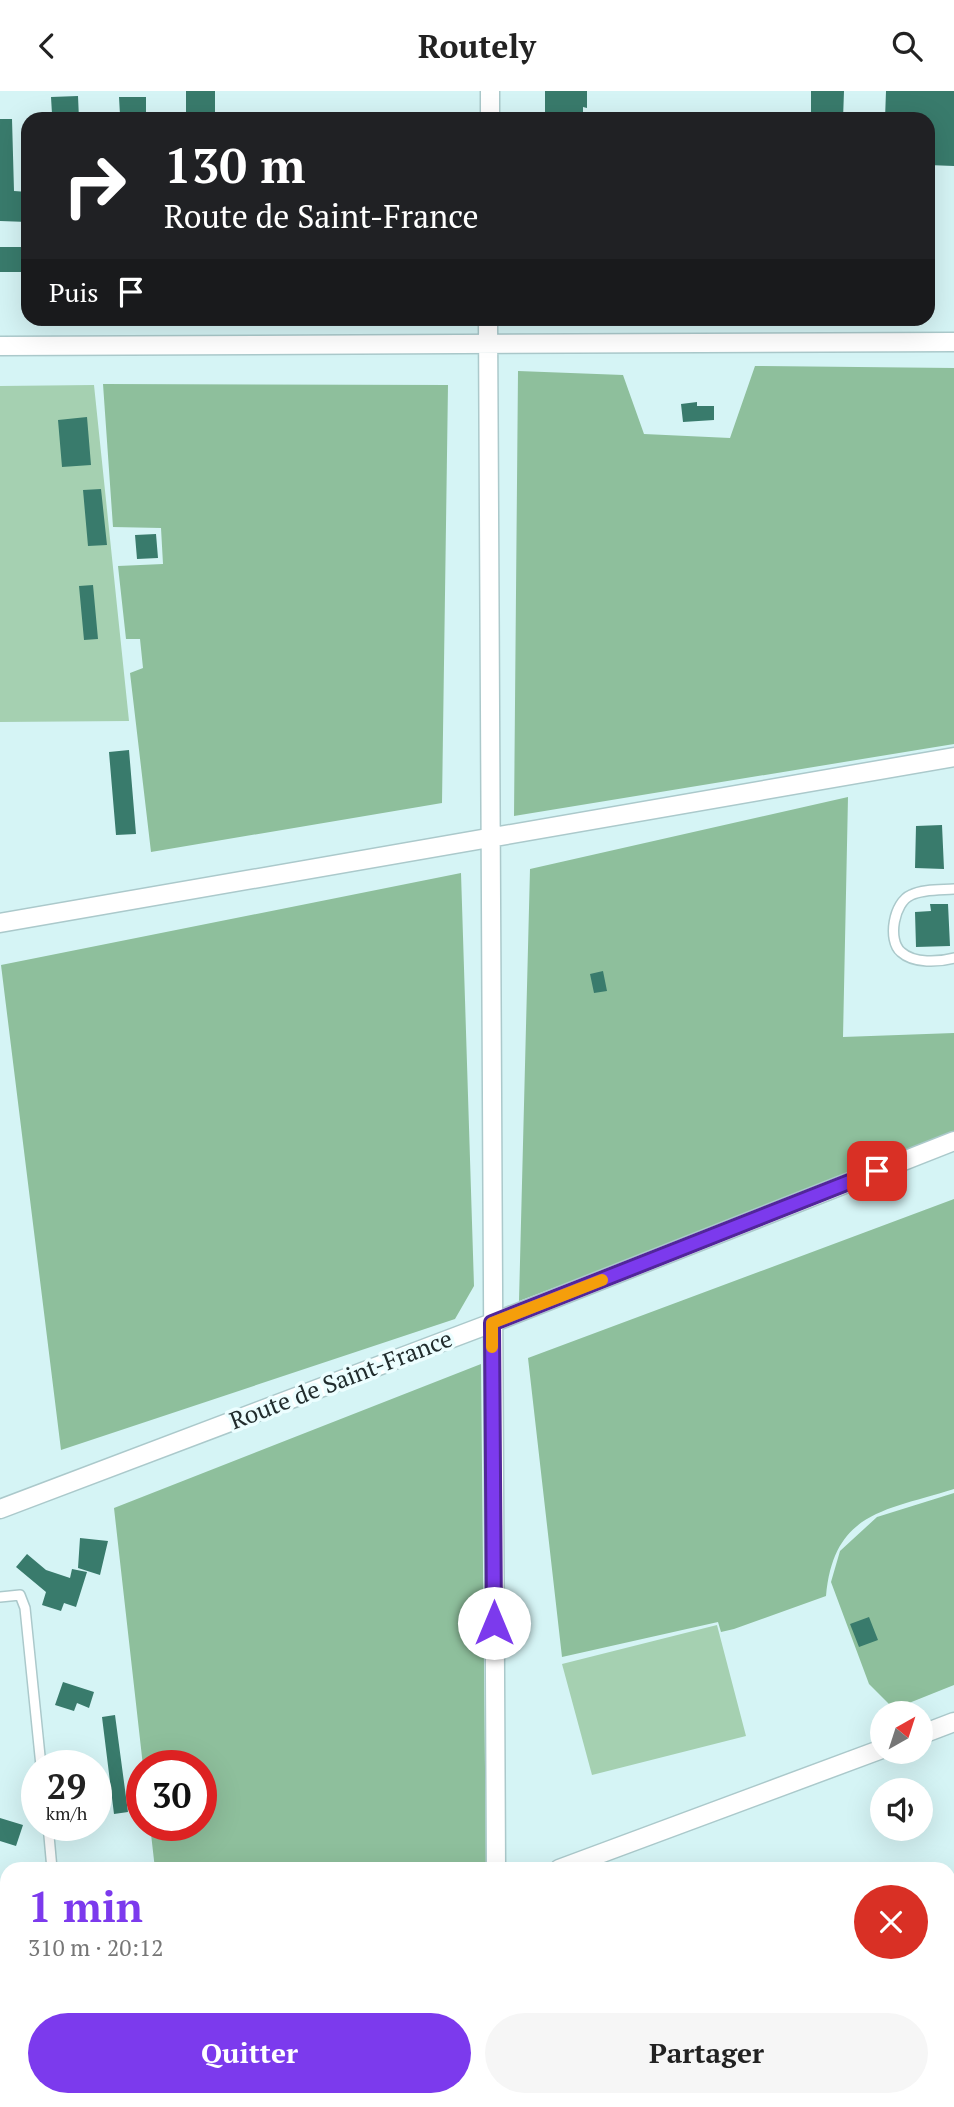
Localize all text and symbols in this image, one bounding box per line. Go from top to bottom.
text: Routely [418,25,536,67]
icon: back [28,27,66,65]
icon: search [888,27,926,65]
text: 130 m [164,132,306,197]
icon: right [49,140,140,231]
text: Route de Saint-France [164,195,479,237]
icon: arrive [112,273,150,311]
text: Puis [49,275,98,309]
pin [847,1141,907,1201]
icon: arrive [858,1152,896,1190]
street label: Route de Saint-France [225,1322,457,1436]
position arrow [457,1586,531,1660]
north arrow [870,1701,933,1764]
map controls [870,1701,933,1841]
speed limit sign: 30 [126,1750,217,1841]
text: 29 [47,1763,86,1809]
button: sound [870,1778,933,1841]
text: km/h [46,1801,87,1825]
text: 1 min [28,1878,143,1934]
button: close [854,1885,928,1959]
text: 310 m · 20:12 [28,1932,163,1963]
button: Quitter [28,2013,471,2093]
button: Partager [485,2013,928,2093]

